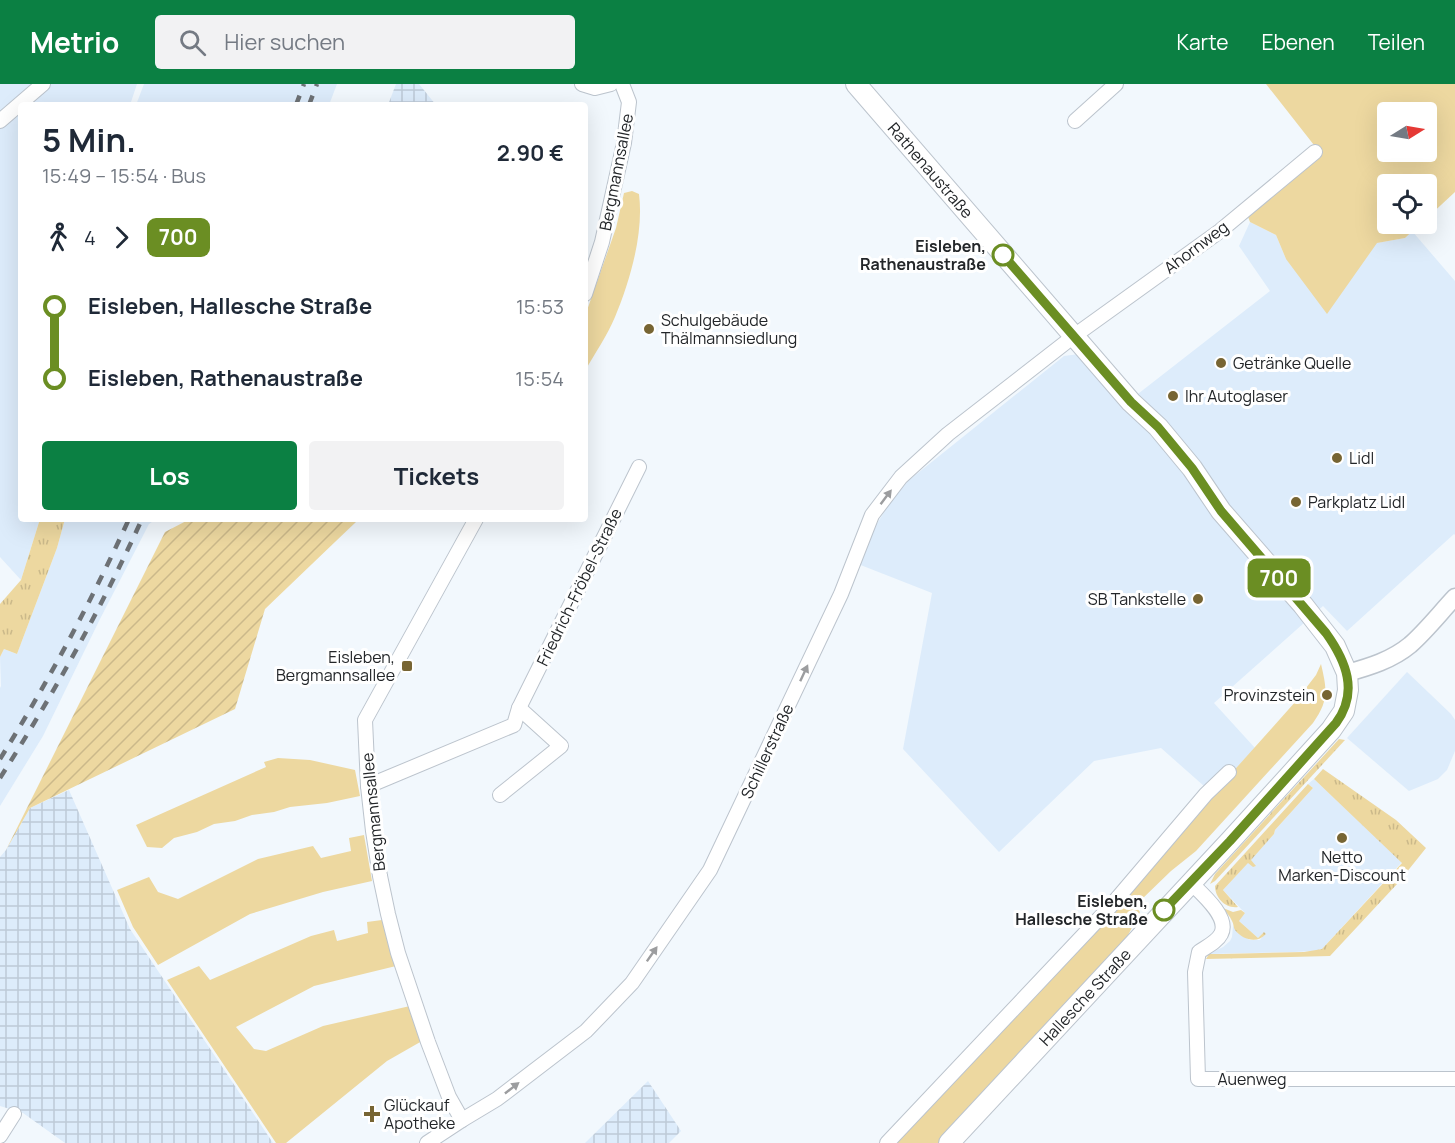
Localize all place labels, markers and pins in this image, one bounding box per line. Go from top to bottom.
place label: Eisleben, Rathenaustraße [860,235,986,275]
marker: Eisleben, Rathenaustraße [992,244,1014,266]
place label: Schulgebäude Thälmannsiedlung [661,309,797,349]
marker: Schulgebäude Thälmannsiedlung [642,322,656,336]
place label: Getränke Quelle [1233,352,1351,374]
marker: Getränke Quelle [1214,356,1228,370]
place label: Ihr Autoglaser [1185,385,1288,407]
marker: Ihr Autoglaser [1166,389,1180,403]
place label: Lidl [1349,447,1374,469]
marker: Lidl [1330,451,1344,465]
place label: Parkplatz Lidl [1308,491,1405,513]
marker: Parkplatz Lidl [1289,495,1303,509]
place label: SB Tankstelle [1088,588,1186,610]
marker: SB Tankstelle [1191,592,1205,606]
place label: Eisleben, Bergmannsallee [276,646,395,686]
marker: Eisleben, Bergmannsallee [400,659,414,673]
place label: Provinzstein [1224,684,1315,706]
marker: Provinzstein [1320,688,1334,702]
marker: Netto Marken-Discount [1335,831,1349,845]
place label: Netto Marken-Discount [1278,846,1406,886]
place label: Eisleben, Hallesche Straße [1015,890,1148,930]
marker: Eisleben, Hallesche Straße [1153,899,1175,921]
place label: Glückauf Apotheke [384,1094,455,1134]
marker: Glückauf Apotheke [365,1107,379,1121]

